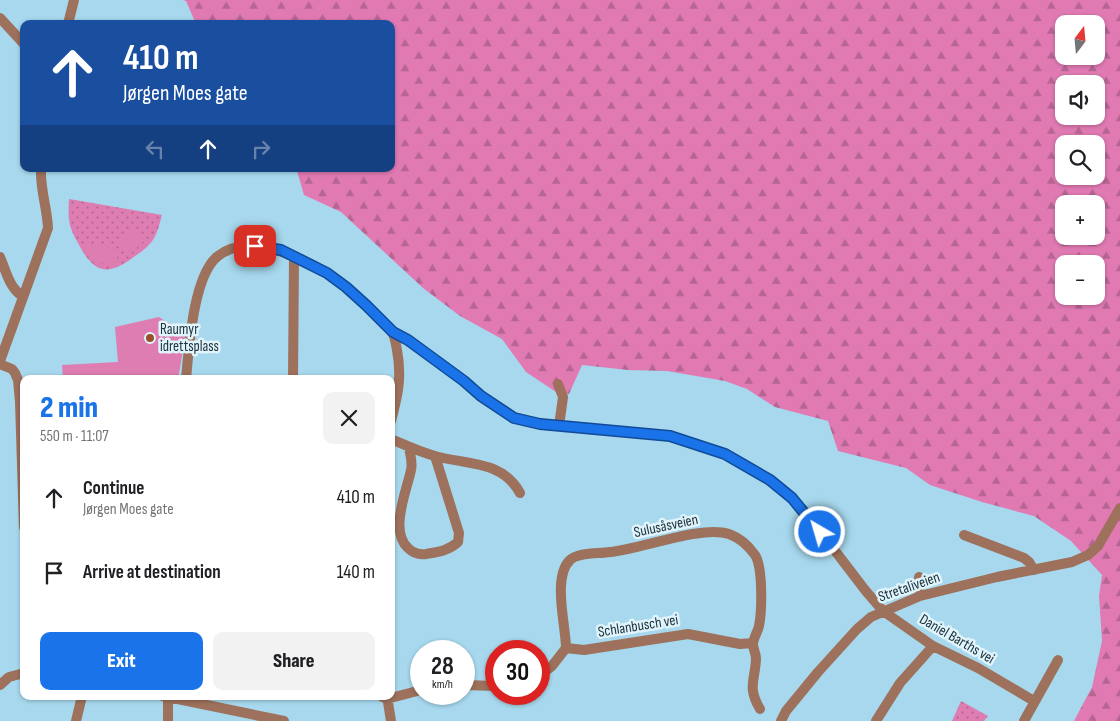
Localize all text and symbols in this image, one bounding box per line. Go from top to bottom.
north arrow [1055,15,1105,65]
map controls [1055,15,1105,305]
text: 410 m [123,37,198,80]
icon: ahead [40,40,105,105]
button: sound [1055,75,1105,125]
text: Jørgen Moes gate [123,80,248,107]
icon: left [141,135,169,163]
icon: ahead [194,135,222,163]
icon: right [247,135,275,163]
button: search [1055,135,1105,185]
button: + [1055,195,1105,245]
pin [234,225,276,267]
icon: arrive [241,232,269,260]
button: − [1055,255,1105,305]
place label: Raumyr idrettsplass [160,320,219,356]
marker: Raumyr idrettsplass [144,332,156,344]
text: 2 min [40,390,98,426]
button: close [323,392,375,444]
text: 550 m · 11:07 [40,427,109,446]
text: Continue [83,477,144,500]
icon: ahead [40,484,68,512]
text: 410 m [337,486,375,509]
text: Jørgen Moes gate [83,500,174,519]
position arrow [793,505,845,557]
street label: Sulusåsveien [632,510,700,542]
icon: arrive [40,559,68,587]
text: Arrive at destination [83,561,221,584]
text: 140 m [337,561,375,584]
street label: Stretaliveien [876,568,942,606]
street label: Schlanbusch vei [597,610,680,642]
street label: Daniel Barths vei [916,610,998,668]
button: Exit [40,632,203,690]
button: Share [213,632,375,690]
speed limit sign: 30 [485,640,550,705]
text: 28 [431,651,454,682]
text: km/h [432,677,453,692]

